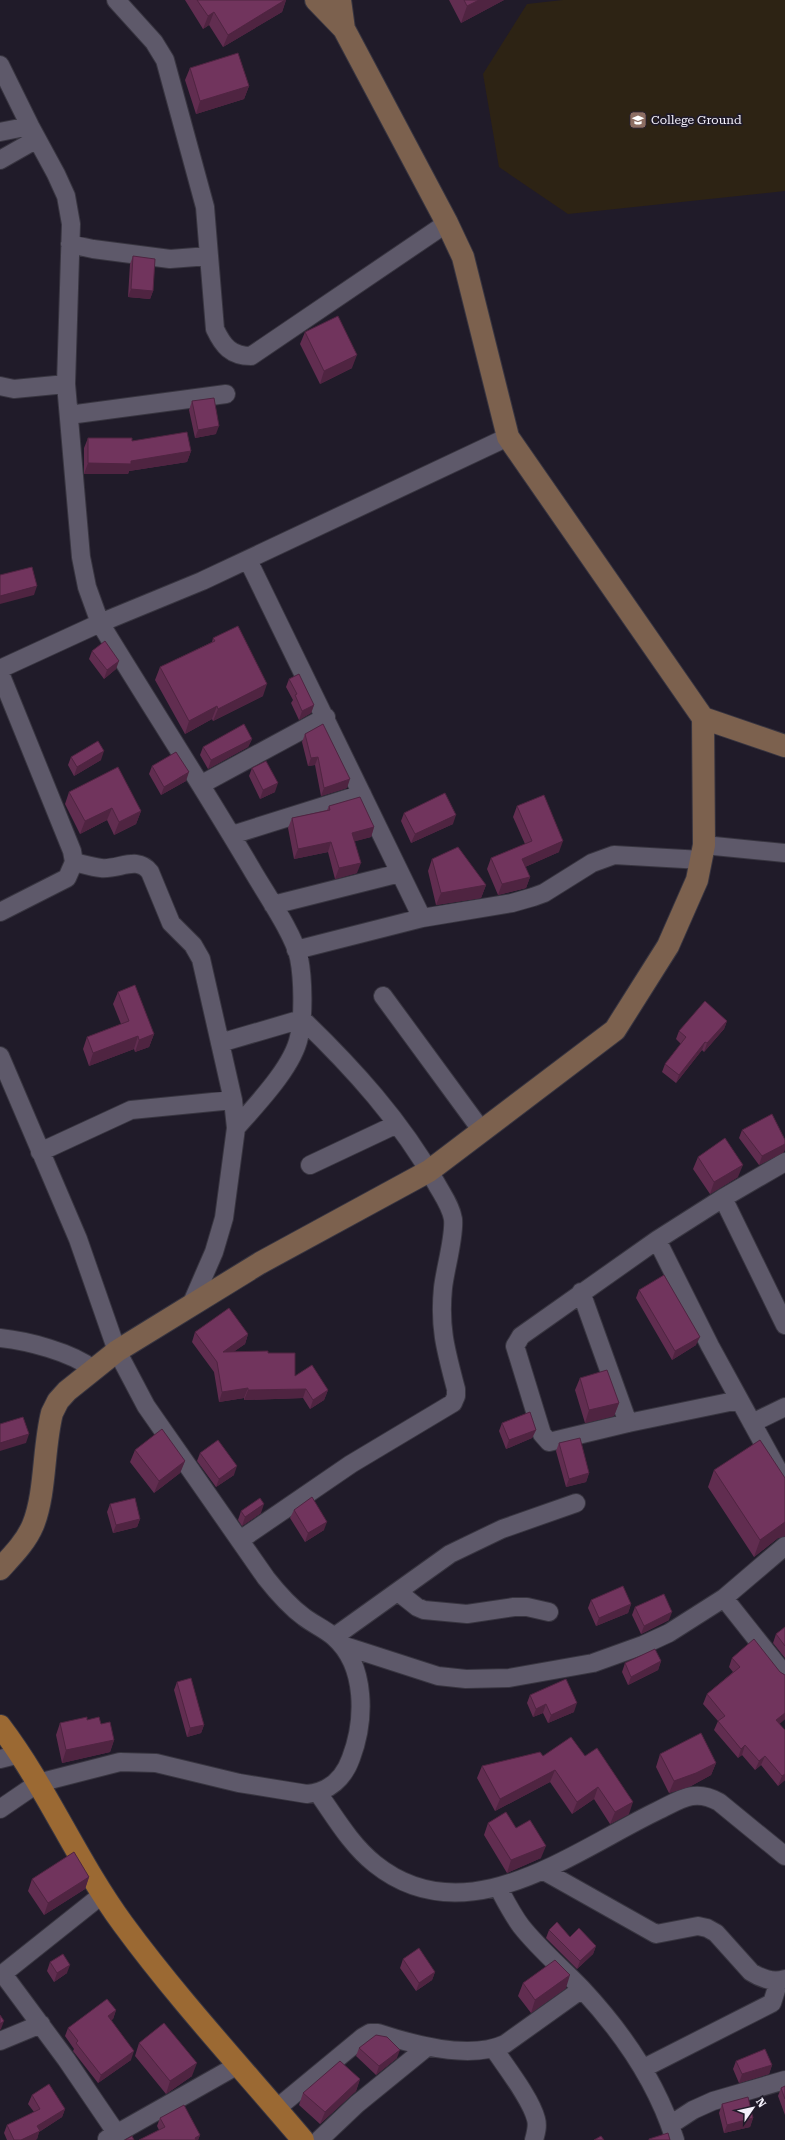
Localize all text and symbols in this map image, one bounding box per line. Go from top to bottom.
school or university icon: College Ground [628,110,648,130]
place label: College Ground [651,113,742,127]
north arrow [733,2088,773,2128]
text: N [753,2096,769,2110]

